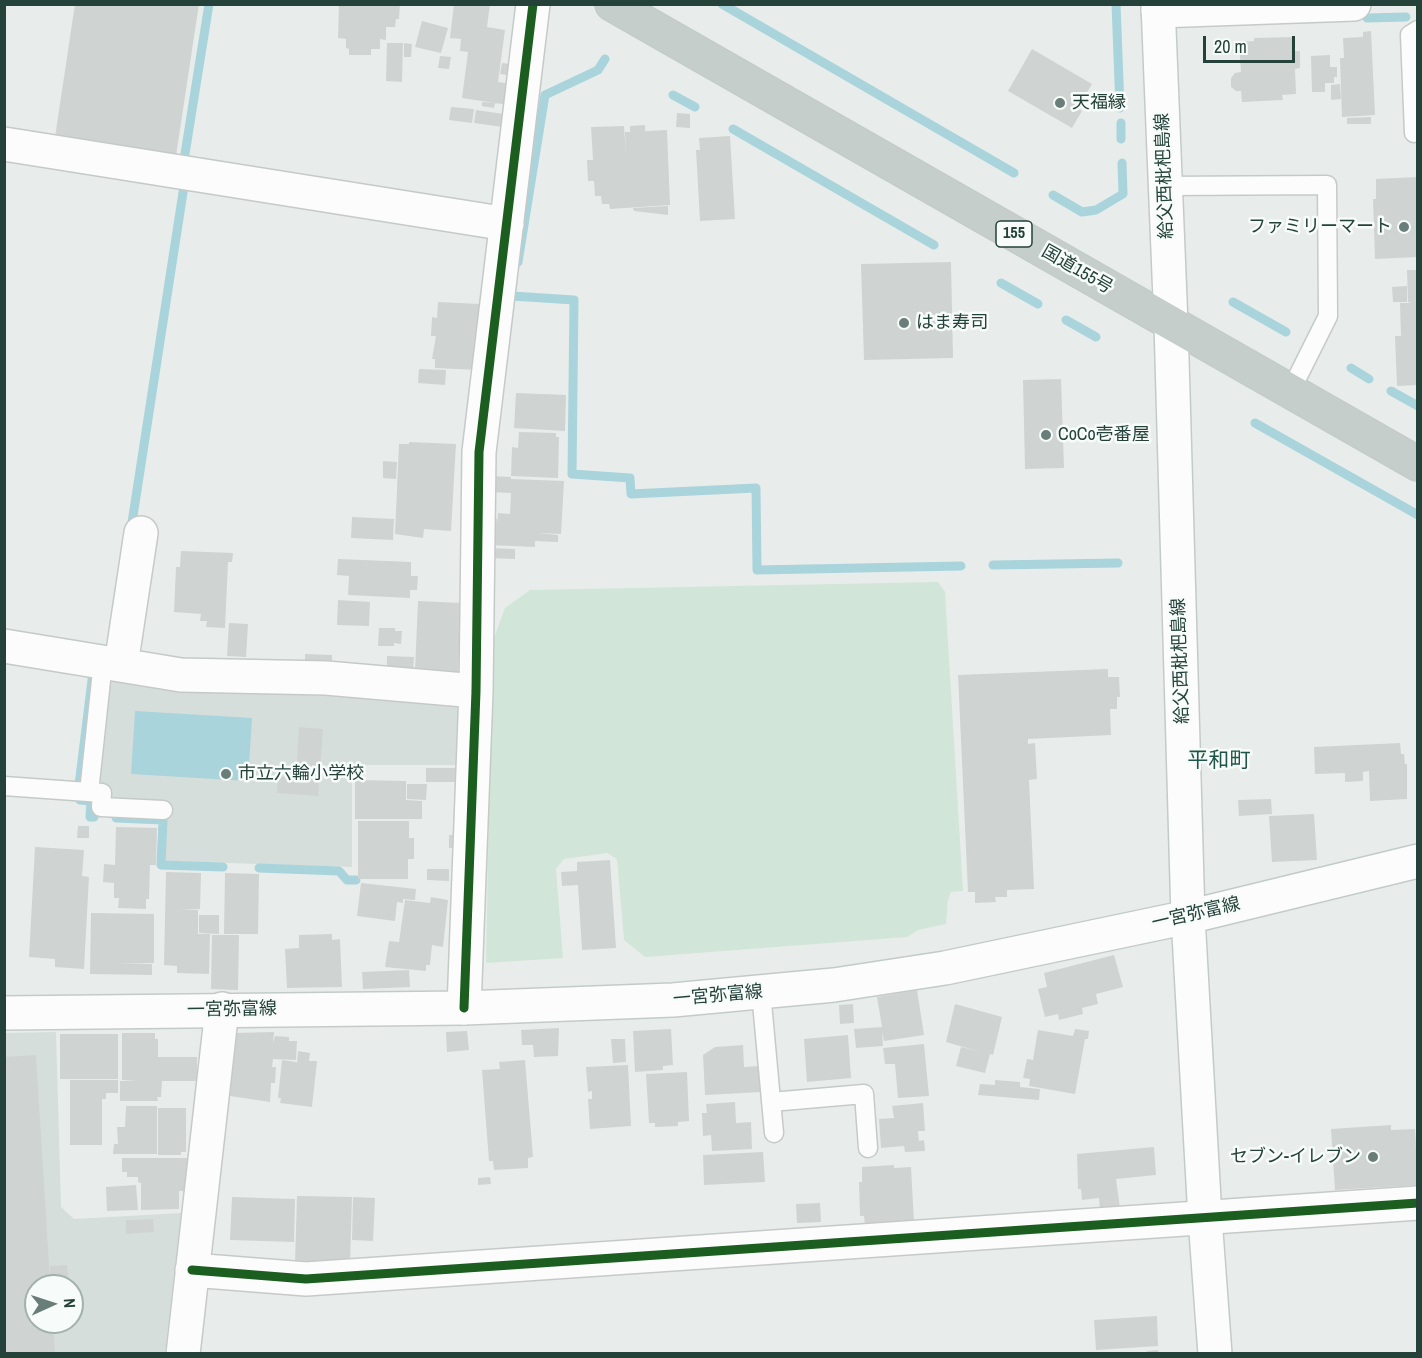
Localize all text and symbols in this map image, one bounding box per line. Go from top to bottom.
scale bar [1206,24,1298,62]
text: 20 m [1214,34,1247,59]
place label: 天福縁 [1072,92,1126,114]
marker: 天福縁 [1053,96,1067,110]
street label: 給父西枇杷島線 [1152,113,1178,239]
place label: ファミリーマート [1248,216,1392,238]
marker: ファミリーマート [1397,220,1411,234]
road number: 155 [996,221,1032,247]
street label: 国道155号 [1038,241,1116,299]
place label: はま寿司 [916,312,988,334]
marker: はま寿司 [897,316,911,330]
place label: CoCo壱番屋 [1058,424,1150,446]
marker: CoCo壱番屋 [1039,428,1053,442]
street label: 給父西枇杷島線 [1168,598,1194,724]
district label: 平和町 [1188,748,1250,774]
place label: 市立六輪小学校 [238,763,364,785]
marker: 市立六輪小学校 [219,767,233,781]
street label: 一宮弥富線 [1150,893,1242,935]
street label: 一宮弥富線 [672,981,764,1011]
street label: 一宮弥富線 [187,998,277,1022]
place label: セブン-イレブン [1230,1146,1361,1168]
marker: セブン-イレブン [1366,1150,1380,1164]
north arrow [24,1274,84,1334]
text: N [59,1298,81,1308]

